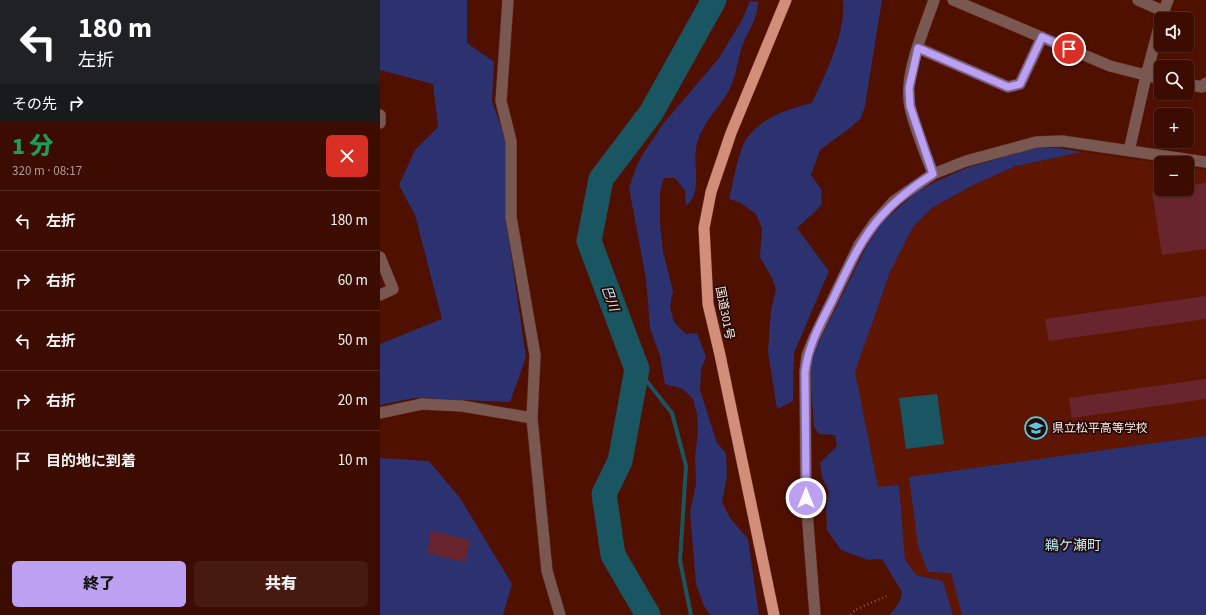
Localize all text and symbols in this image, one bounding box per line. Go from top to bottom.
text: 180 m [78,8,152,48]
map controls [1154,12,1194,196]
button: sound [1154,12,1194,52]
icon: left [12,16,64,68]
pin [1052,32,1086,66]
icon: arrive [1058,38,1080,60]
text: 左折 [78,48,114,73]
button: search [1154,60,1194,100]
icon: right [65,92,87,114]
text: その先 [12,94,57,115]
button: + [1154,108,1194,148]
text: 1 分 [12,129,54,164]
button: close [326,135,368,177]
button: − [1154,156,1194,196]
text: 320 m · 08:17 [12,162,82,180]
icon: left [12,210,34,232]
text: 180 m [330,210,368,231]
text: 左折 [46,211,76,232]
icon: right [12,270,34,292]
text: 60 m [338,270,368,291]
text: 右折 [46,271,76,292]
water label: 巴川 [597,283,624,316]
street label: 国道301号 [711,285,738,341]
icon: left [12,330,34,352]
text: 50 m [338,330,368,351]
text: 左折 [46,331,76,352]
icon: right [12,390,34,412]
text: 20 m [338,390,368,411]
text: 右折 [46,391,76,412]
school or university icon: 県立松平高等学校 [1023,415,1049,441]
place label: 県立松平高等学校 [1052,420,1148,437]
icon: arrive [12,450,34,472]
text: 10 m [338,450,368,471]
text: 目的地に到着 [46,451,136,472]
position arrow [785,477,827,519]
district label: 鵜ケ瀬町 [1045,536,1101,556]
button: 終了 [12,561,186,607]
button: 共有 [194,561,368,607]

